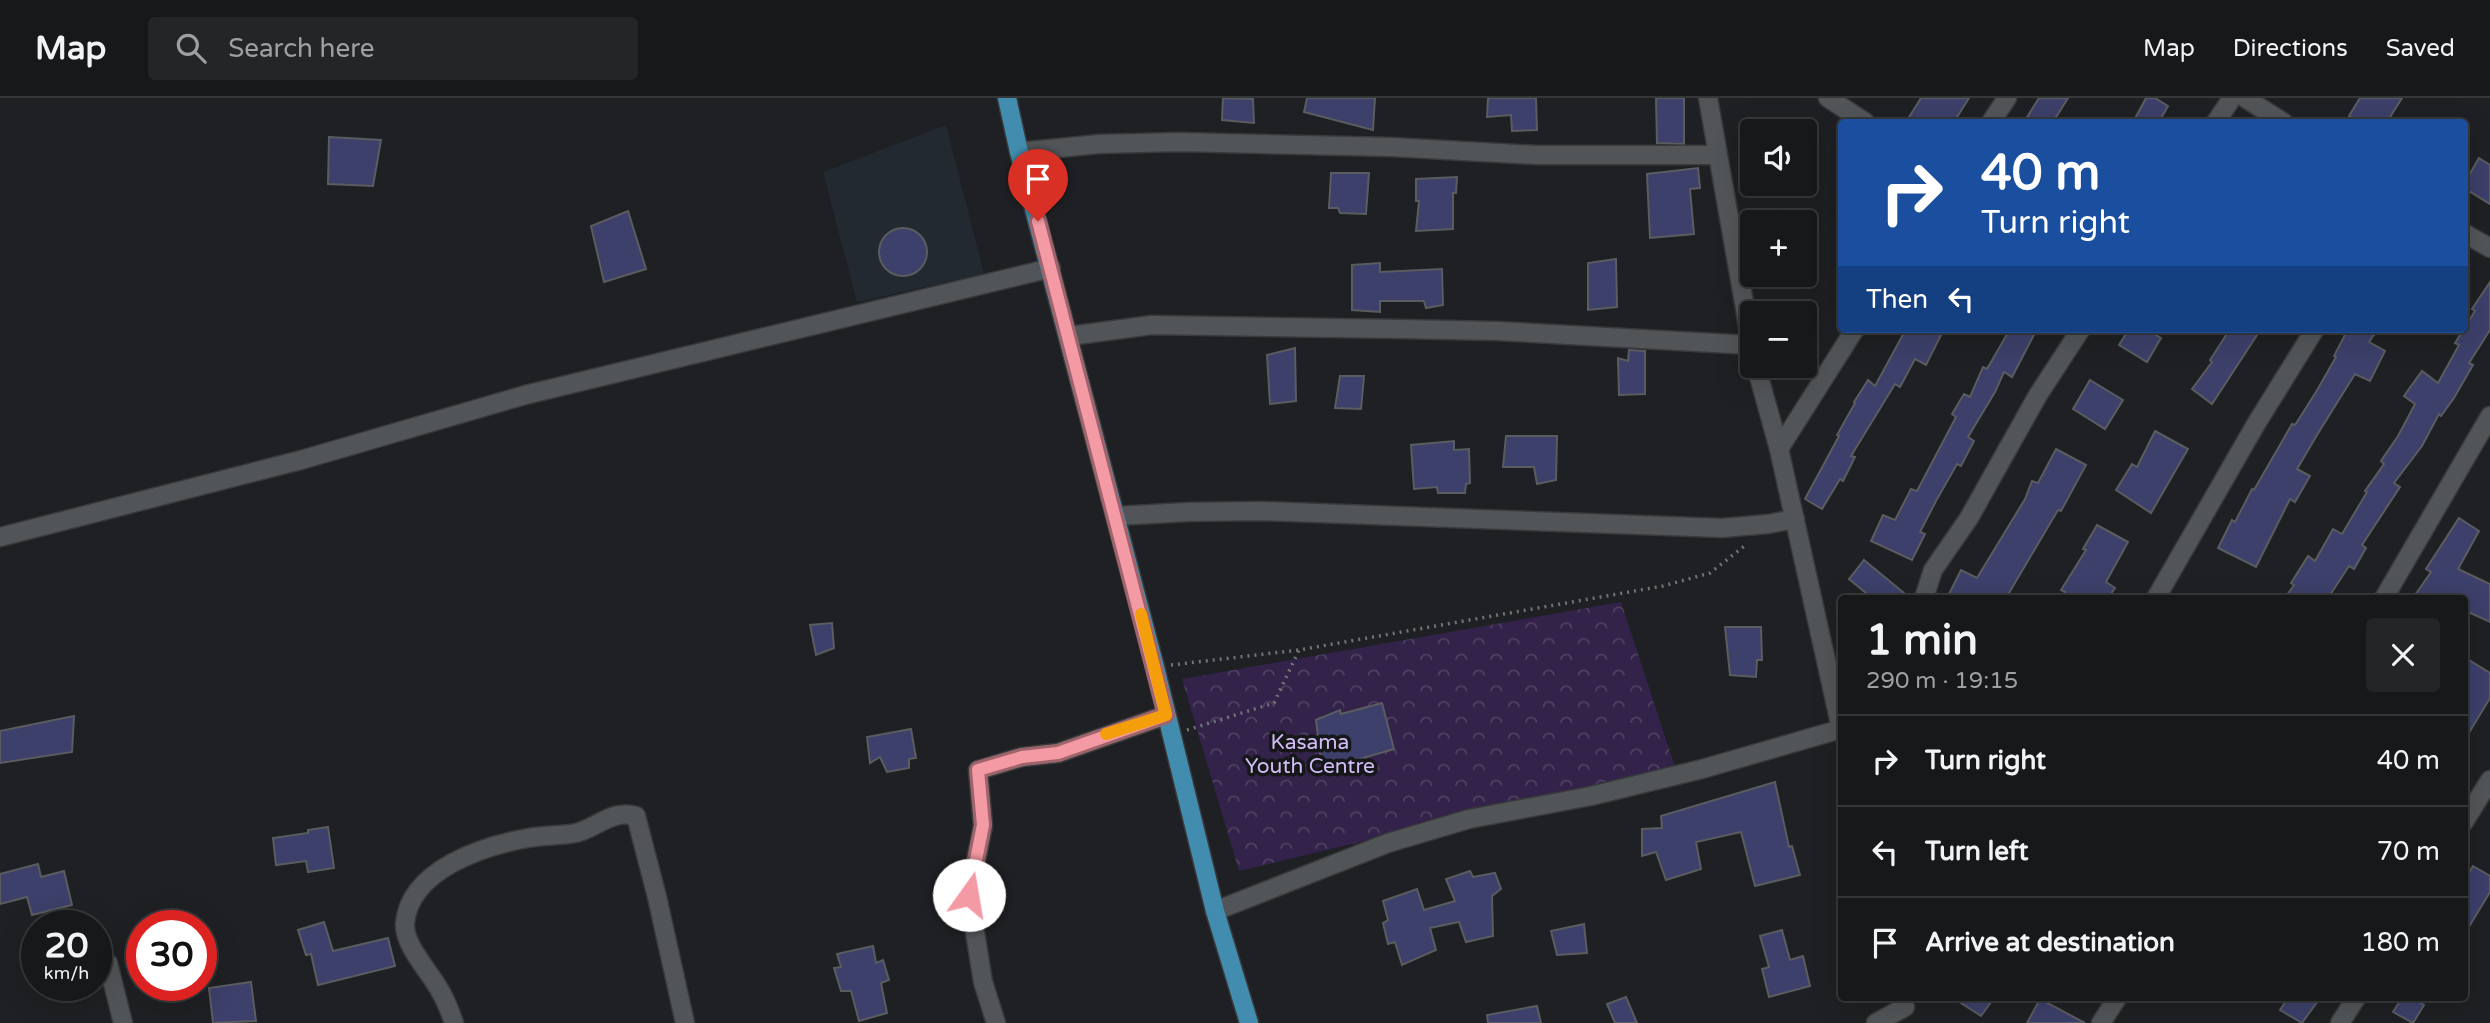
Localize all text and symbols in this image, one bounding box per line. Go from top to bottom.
search box [148,17,638,80]
text: Map [35,29,106,68]
icon: search [172,29,210,67]
text: Search here [228,33,374,64]
text: Map [2143,34,2195,63]
text: Directions [2233,34,2348,63]
text: Saved [2386,34,2455,63]
map controls [1740,119,1817,378]
button: sound [1740,119,1817,196]
text: 40 m [1981,144,2100,203]
icon: right [1866,147,1957,238]
pin [1008,149,1068,221]
icon: arrive [1019,160,1057,198]
text: Turn right [1981,204,2130,242]
button: + [1740,210,1817,287]
icon: left [1942,280,1980,318]
text: Then [1866,284,1928,315]
button: − [1740,301,1817,378]
text: 1 min [1866,615,1978,666]
button: close [2366,618,2440,692]
text: 290 m · 19:15 [1866,667,2018,695]
park label: Kasama Youth Centre [1245,730,1375,779]
icon: right [1866,742,1904,780]
text: Turn right [1925,745,2046,776]
text: 40 m [2377,745,2440,776]
icon: left [1866,833,1904,871]
text: Turn left [1925,836,2028,867]
text: 70 m [2377,836,2440,867]
position arrow [932,858,1006,932]
speed limit sign: 30 [126,910,217,1001]
icon: arrive [1866,924,1904,962]
text: 20 [45,925,88,967]
text: Arrive at destination [1925,927,2175,958]
text: 180 m [2360,927,2440,958]
text: km/h [44,962,89,984]

